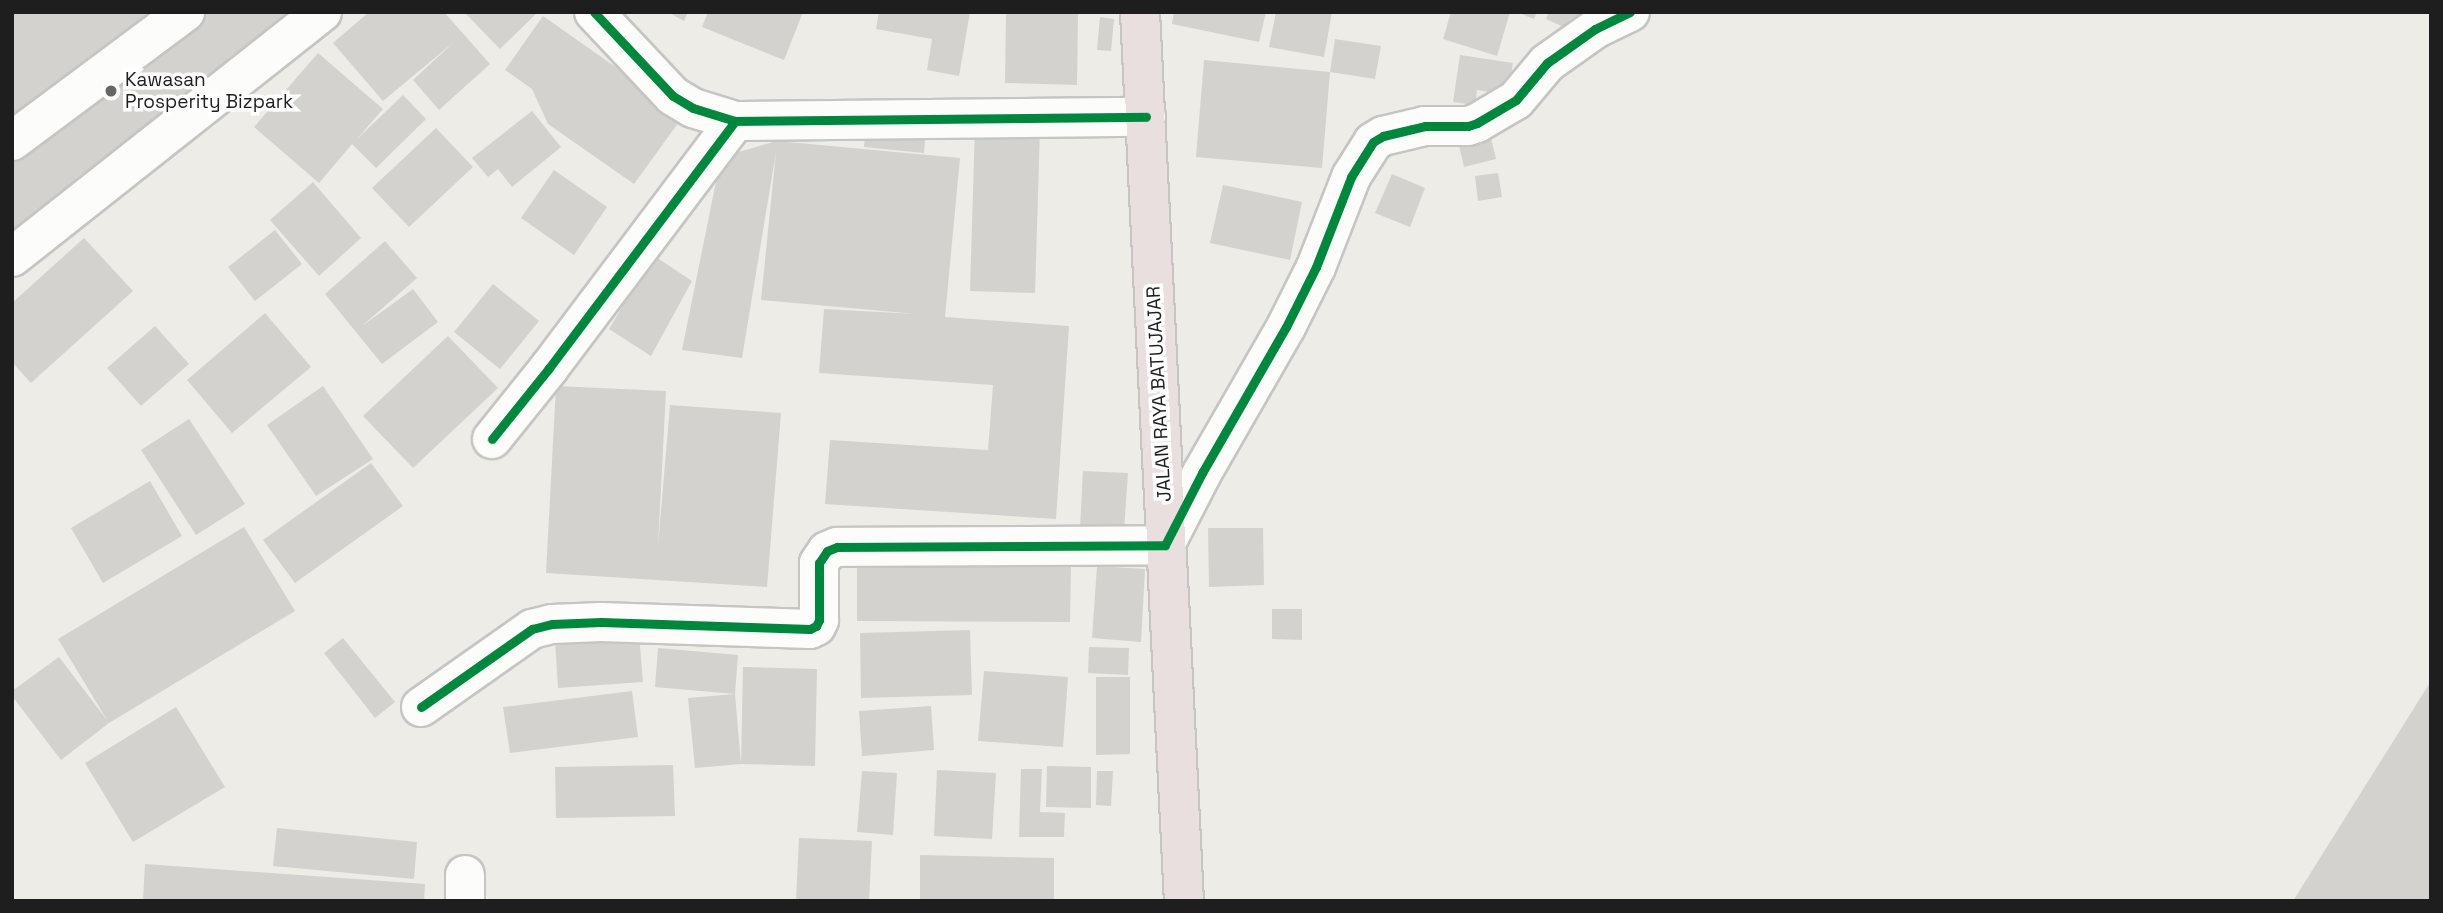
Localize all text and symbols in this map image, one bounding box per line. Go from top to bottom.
place label: Kawasan Prosperity Bizpark [125,69,293,113]
marker: Kawasan Prosperity Bizpark [103,83,119,99]
street label: JALAN RAYA BATUJAJAR [1142,285,1176,503]

